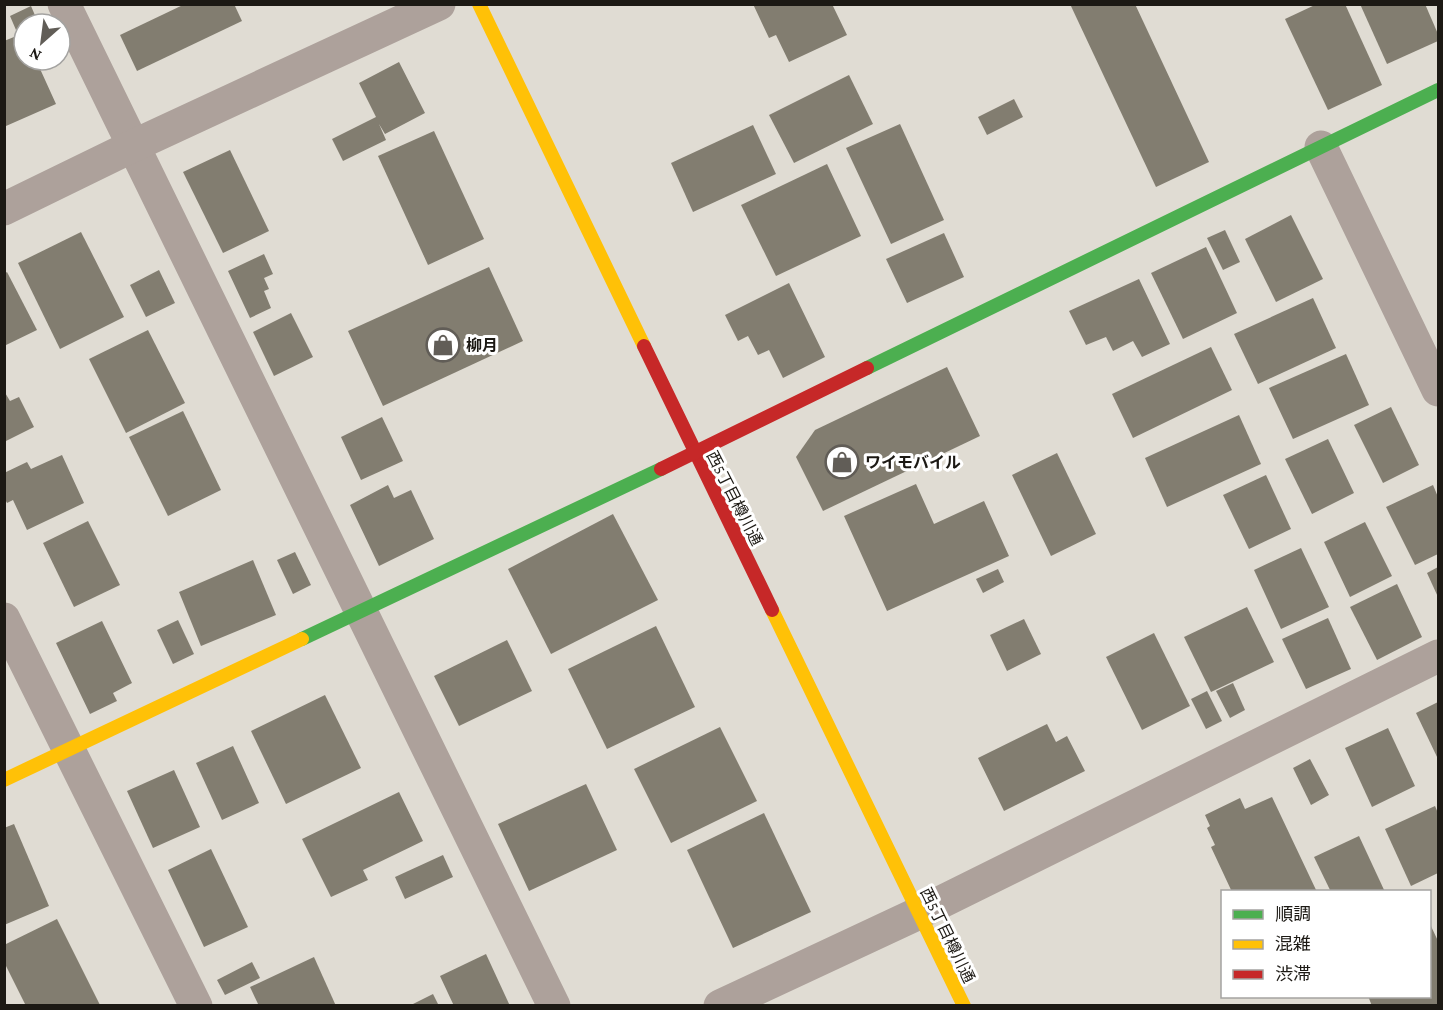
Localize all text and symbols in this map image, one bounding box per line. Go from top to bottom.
north arrow [12,12,72,72]
text: N [26,45,44,65]
shop icon: 柳月 [425,327,461,363]
place label: 柳月 [466,337,498,354]
shop icon: ワイモバイル [824,444,860,480]
street label: 西5丁目樽川通 [703,448,766,548]
place label: ワイモバイル [865,454,961,471]
street label: 西5丁目樽川通 [917,885,978,985]
legend [1221,890,1431,998]
text: 順調 [1275,904,1311,924]
text: 混雑 [1275,934,1311,954]
text: 渋滞 [1275,964,1311,984]

